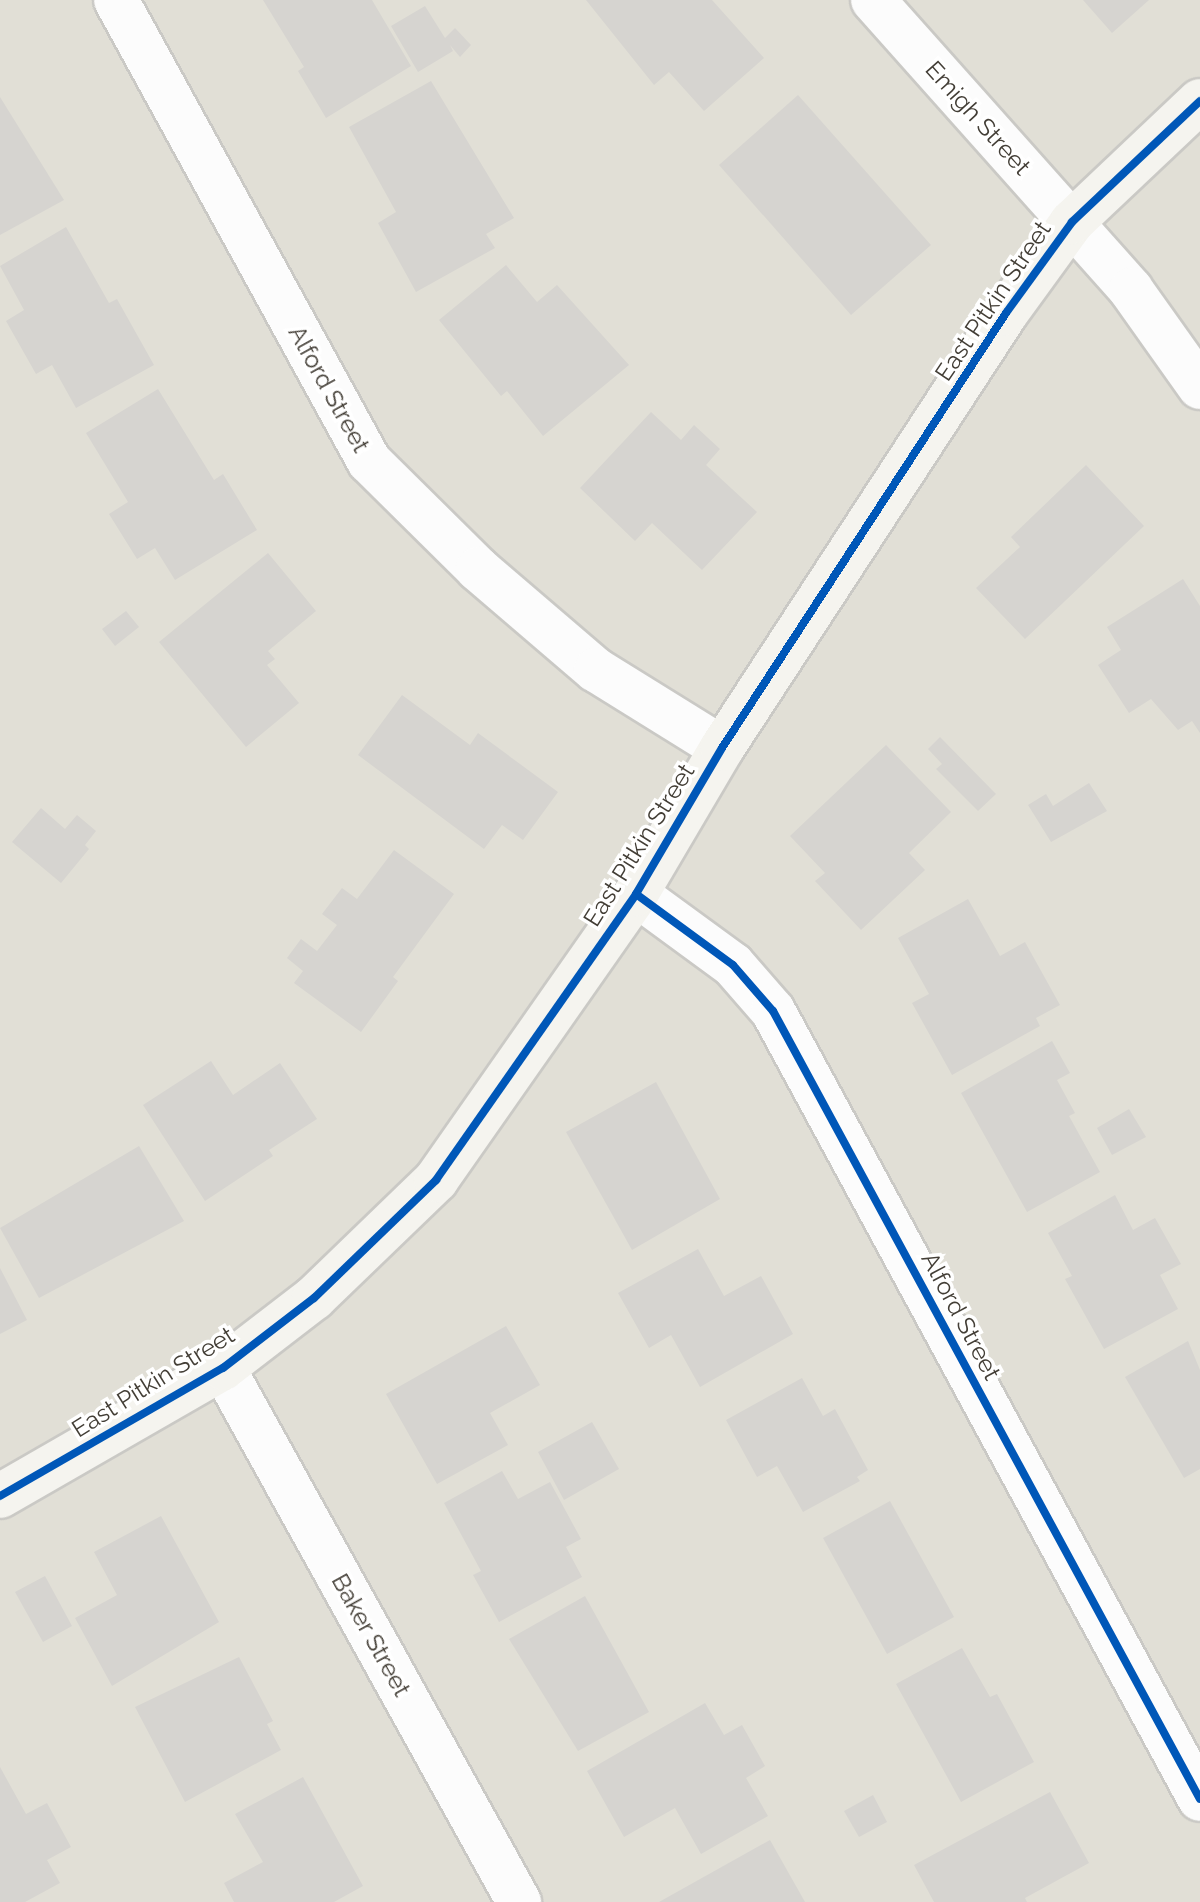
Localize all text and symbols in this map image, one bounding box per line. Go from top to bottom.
street label: Emigh Street [919,55,1037,181]
street label: East Pitkin Street [929,216,1057,386]
street label: Alford Street [282,321,376,457]
street label: East Pitkin Street [577,758,701,932]
street label: Alford Street [915,1247,1007,1385]
street label: East Pitkin Street [66,1320,240,1444]
street label: Baker Street [325,1568,417,1702]

